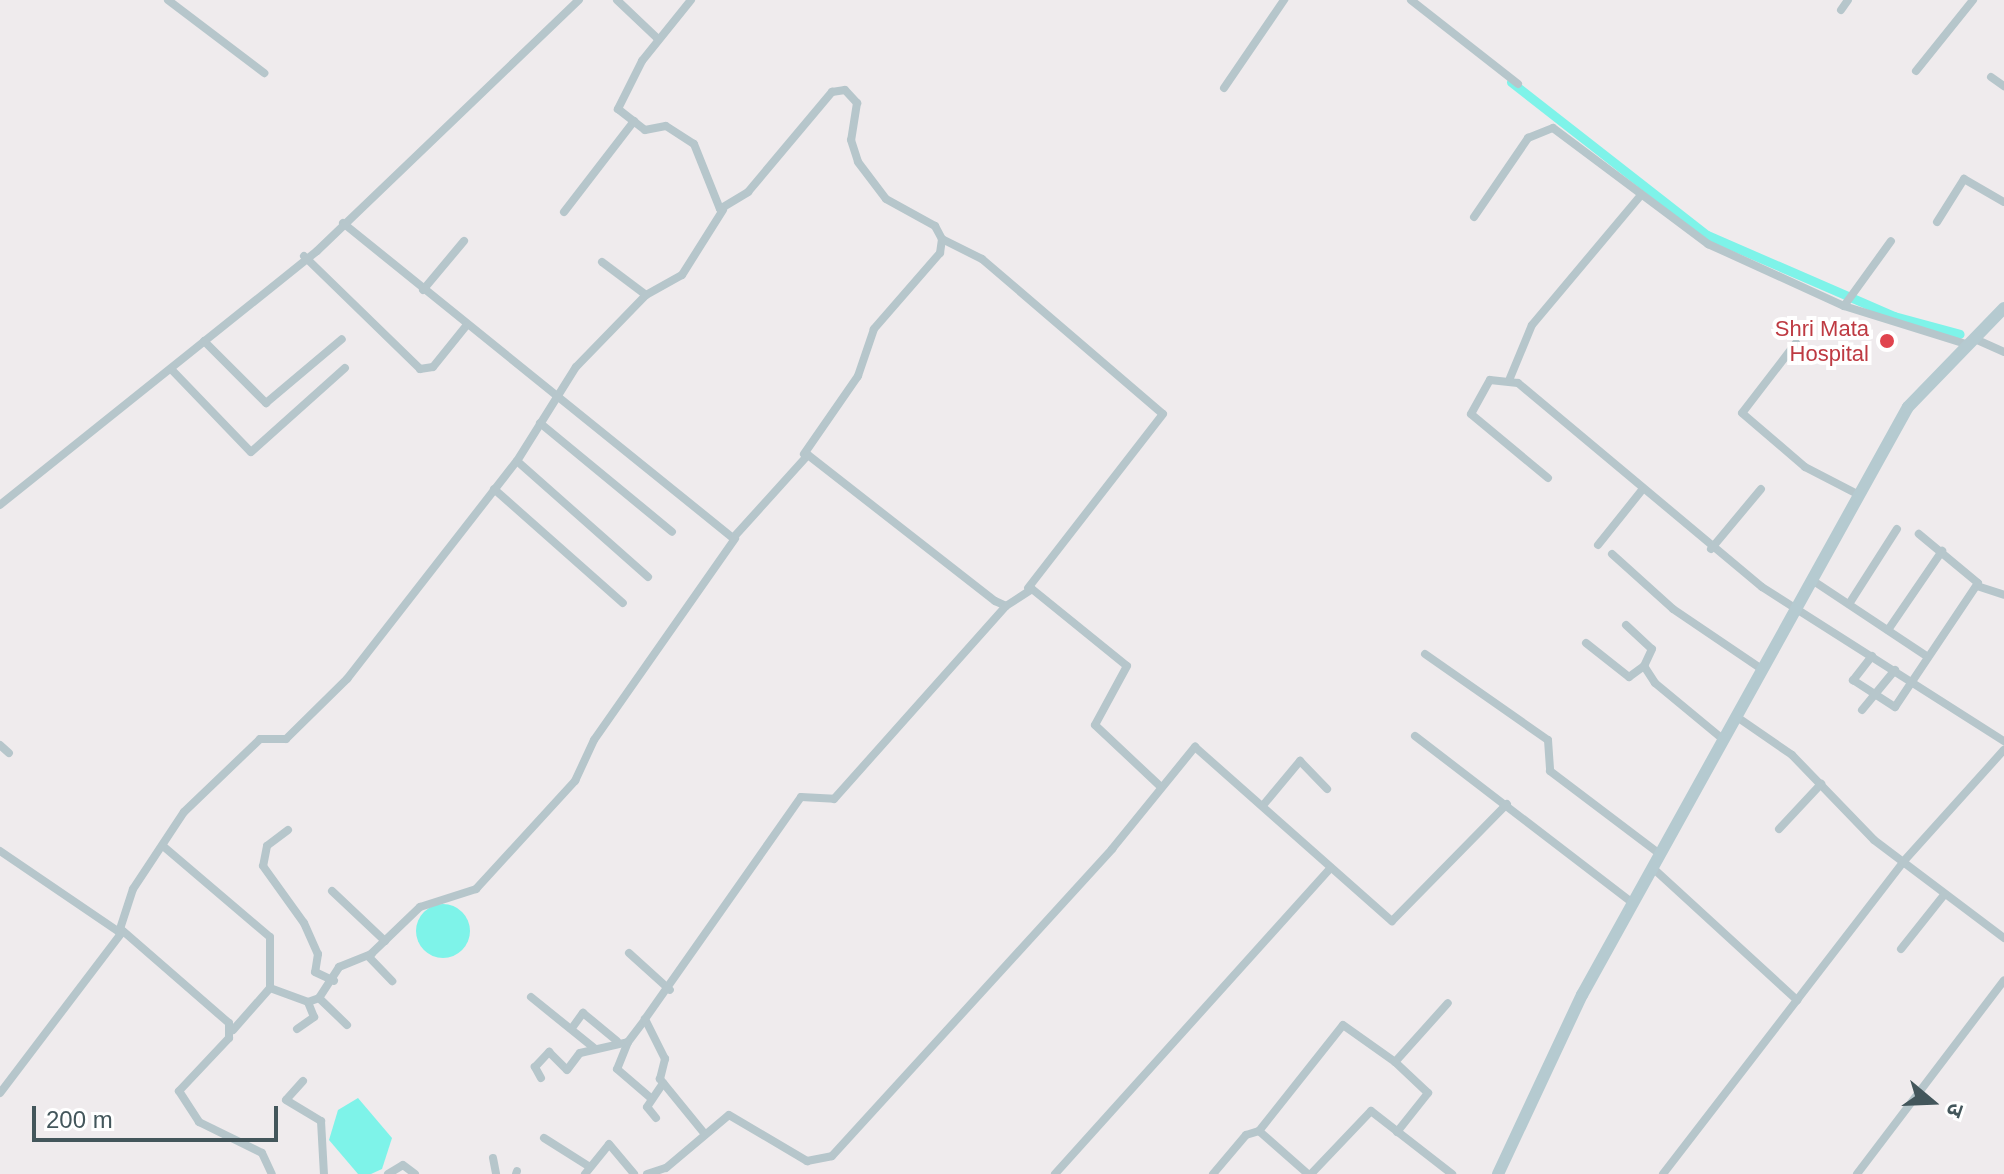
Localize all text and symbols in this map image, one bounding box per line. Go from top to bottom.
place label: Shri Mata Hospital [1775,315,1869,366]
marker: Shri Mata Hospital [1876,330,1898,352]
north arrow [1892,1062,1972,1142]
scale bar [36,1090,282,1140]
text: उ [1941,1100,1969,1120]
text: 200 m [46,1106,113,1133]

